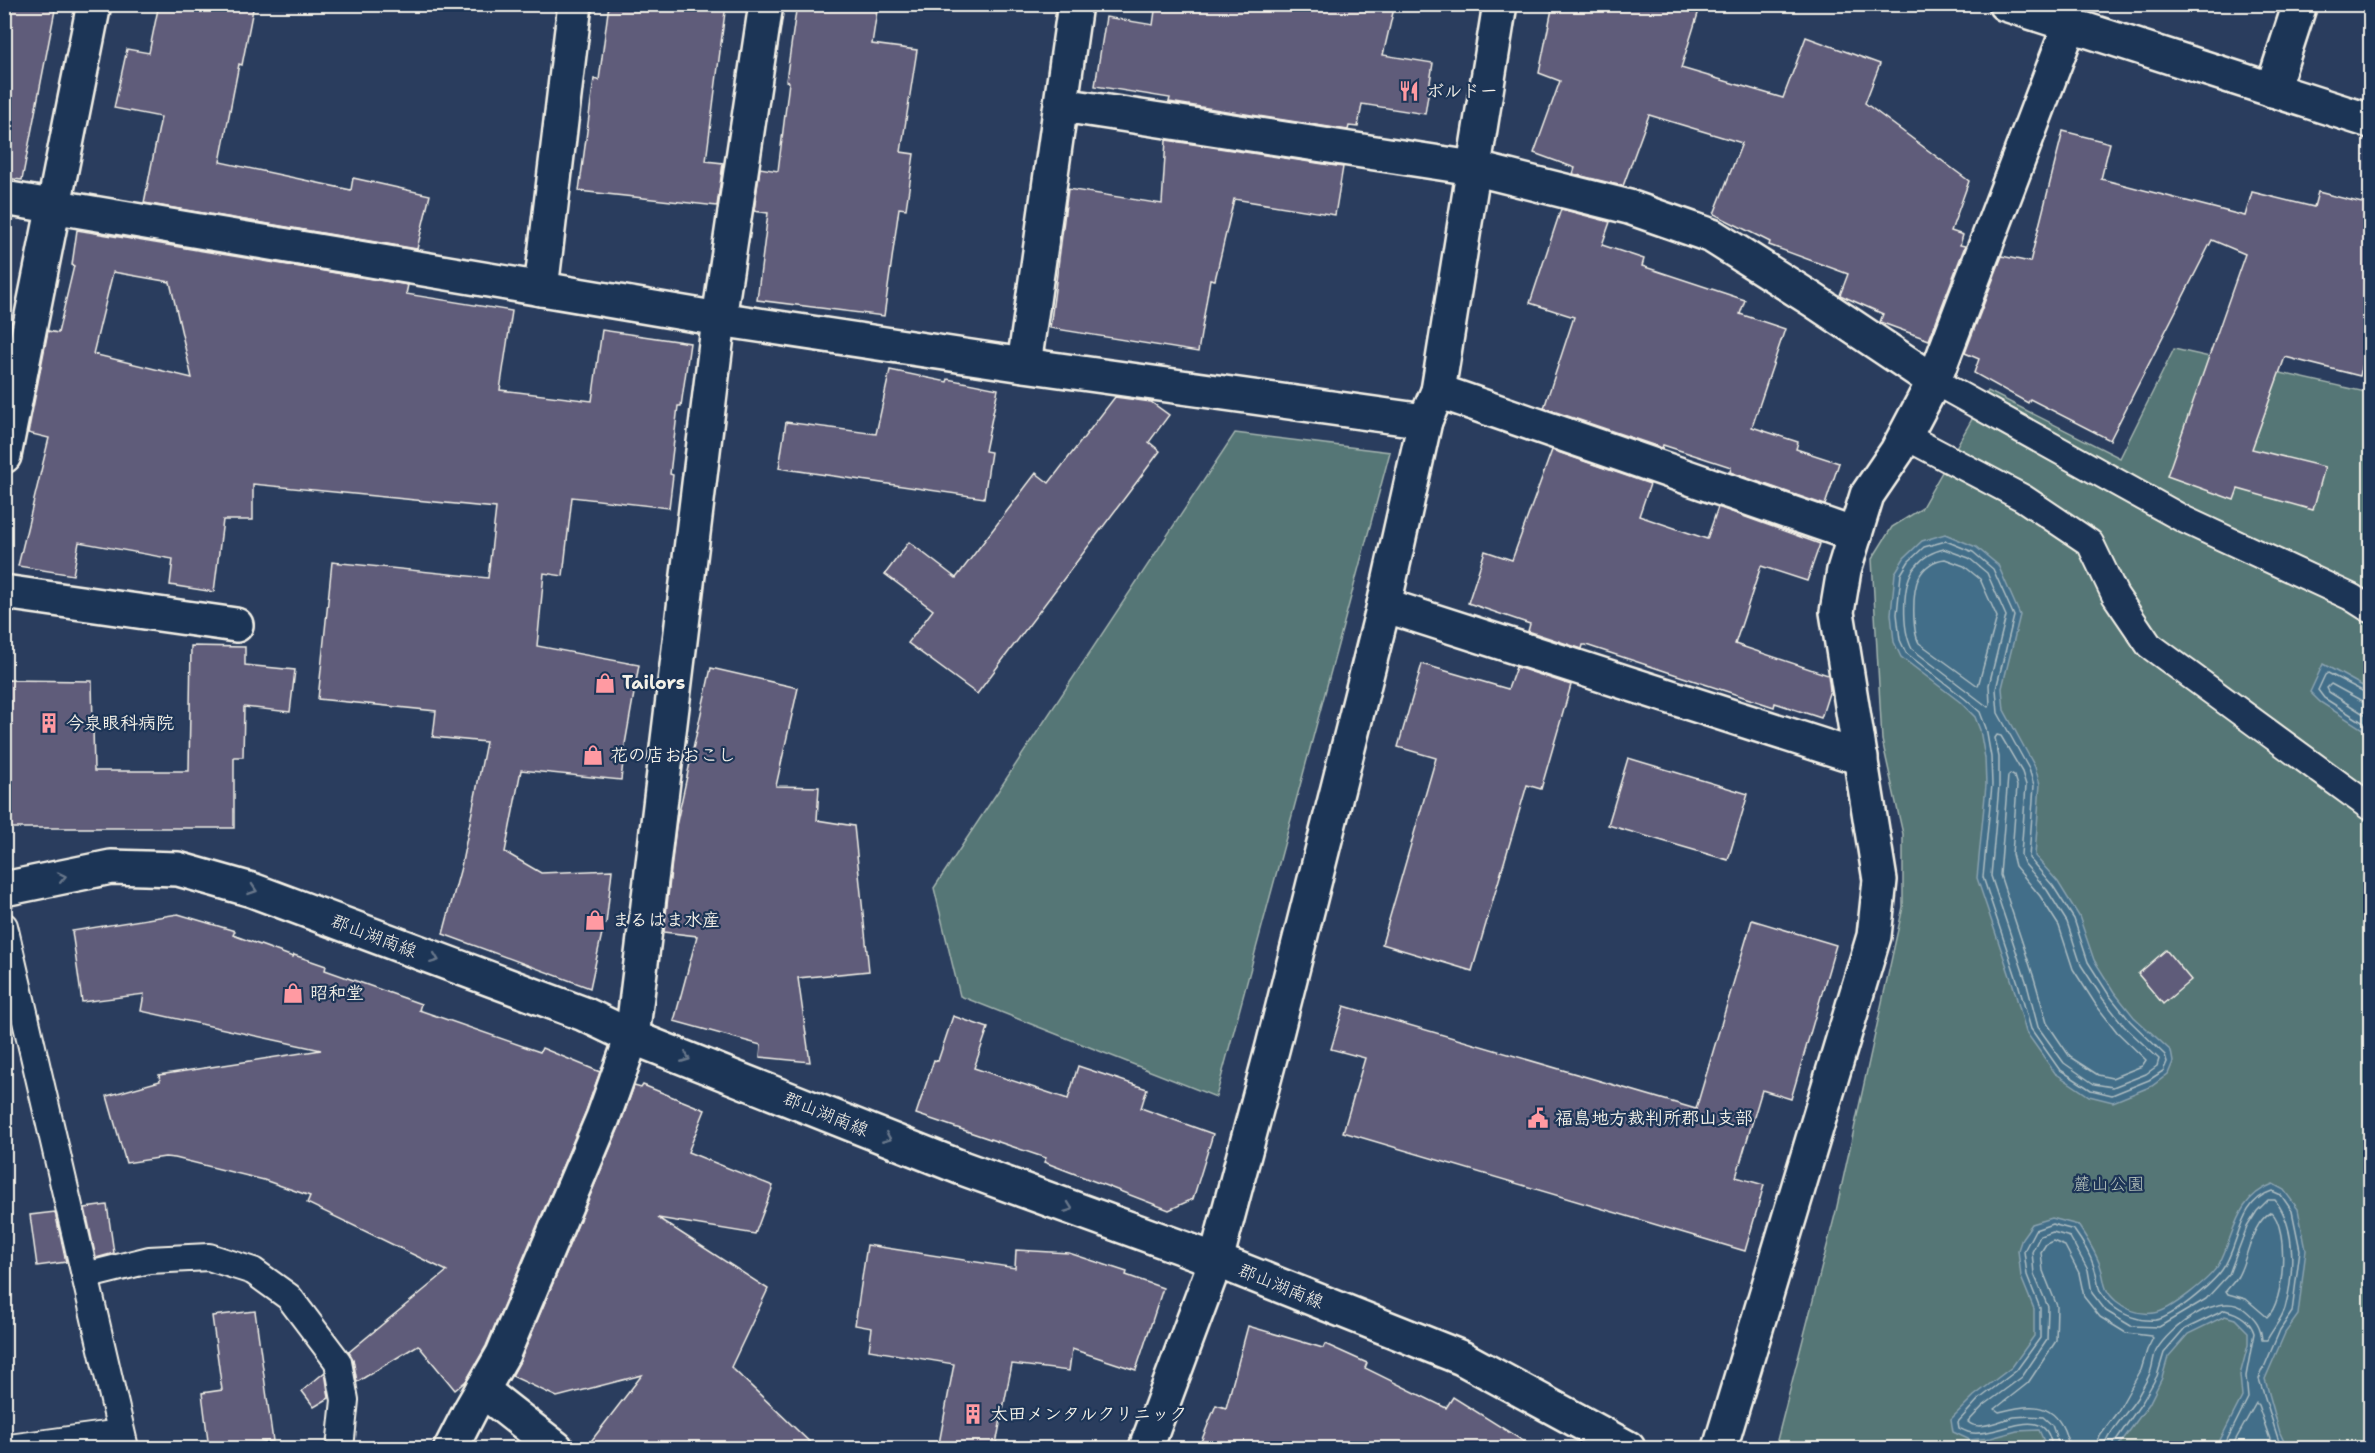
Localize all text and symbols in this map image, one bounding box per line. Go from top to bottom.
restaurant icon: ボルドー [1397,79,1421,103]
place label: ボルドー [1426,79,1498,103]
shop icon: Tailors [593,671,617,695]
place label: Tailors [622,671,685,695]
building icon: 今泉眼科病院 [37,711,61,735]
place label: 今泉眼科病院 [66,711,174,735]
shop icon: 花の店おおこし [581,743,605,767]
place label: 花の店おおこし [610,743,736,767]
one-way arrow [57,871,67,884]
one-way arrow [247,883,257,896]
shop icon: まるはま水産 [583,908,607,932]
place label: まるはま水産 [612,908,720,932]
street label: 郡山湖南線 [328,909,420,963]
one-way arrow [429,952,440,965]
shop icon: 昭和堂 [281,981,305,1005]
place label: 昭和堂 [310,981,364,1005]
one-way arrow [680,1051,691,1063]
street label: 郡山湖南線 [780,1086,872,1142]
public building icon: 福島地方裁判所郡山支部 [1526,1106,1550,1130]
place label: 福島地方裁判所郡山支部 [1555,1106,1753,1130]
one-way arrow [881,1131,891,1144]
park label: 麓山公園 [2073,1172,2145,1196]
one-way arrow [1063,1201,1074,1213]
street label: 郡山湖南線 [1235,1258,1327,1314]
building icon: 太田メンタルクリニック [961,1402,985,1426]
place label: 太田メンタルクリニック [990,1402,1187,1426]

